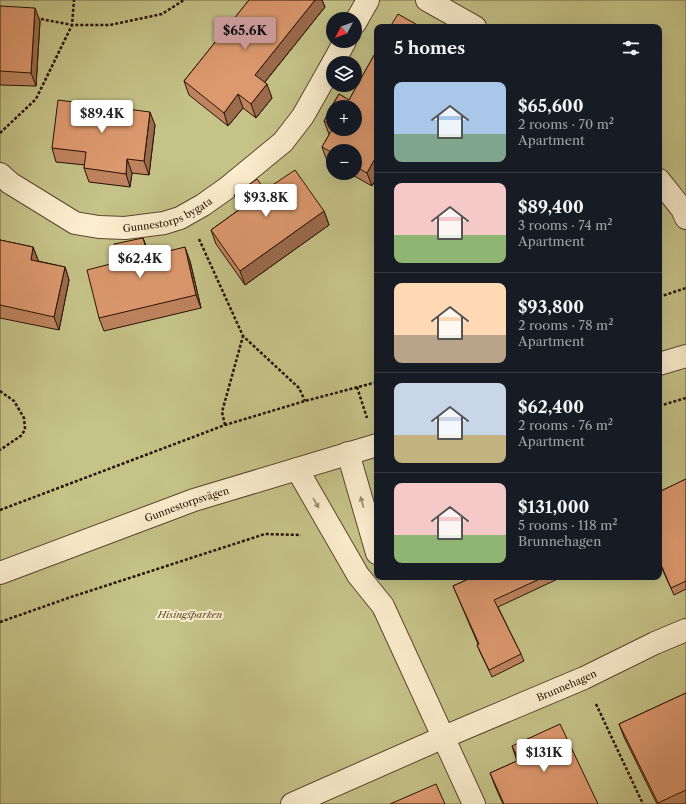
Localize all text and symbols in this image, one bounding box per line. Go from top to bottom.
north arrow [326,12,362,48]
map controls [326,12,362,180]
pin: $65.6K [212,17,278,51]
text: $65.6K [223,22,267,38]
icon: filters [620,37,642,59]
text: 5 homes [394,38,465,58]
button: layers [326,56,362,92]
text: $65,600 [518,96,584,116]
icon: home [426,98,474,146]
pin: $89.4K [69,100,135,134]
button: + [326,100,362,136]
text: $89.4K [80,105,124,121]
text: 2 rooms · 70 m² [518,116,614,132]
text: Apartment [518,132,585,148]
button: − [326,144,362,180]
pin: $93.8K [233,184,299,218]
text: $93.8K [244,189,288,205]
street label: Gunnestorps bygata [122,194,215,235]
text: $89,400 [518,197,584,217]
icon: home [426,199,474,247]
text: 3 rooms · 74 m² [518,217,613,233]
text: Apartment [518,233,585,249]
pin: $62.4K [107,245,173,279]
text: $62.4K [118,250,162,266]
text: $93,800 [518,297,584,317]
icon: home [426,299,474,347]
text: 2 rooms · 78 m² [518,317,614,333]
text: Apartment [518,333,585,349]
text: $62,400 [518,397,584,417]
icon: home [426,399,474,447]
text: 2 rooms · 76 m² [518,417,613,433]
text: Apartment [518,433,585,449]
street label: Gunnestorpsvägen [143,484,231,525]
one-way arrow [359,496,365,508]
one-way arrow [313,497,320,509]
text: $131,000 [518,497,589,517]
icon: home [426,499,474,547]
text: 5 rooms · 118 m² [518,517,618,533]
text: Brunnehagen [518,533,601,549]
park label: Hisingsparken [157,608,222,621]
street label: Brunnehagen [535,667,599,704]
pin: $131K [516,739,572,773]
text: $131K [526,744,562,760]

